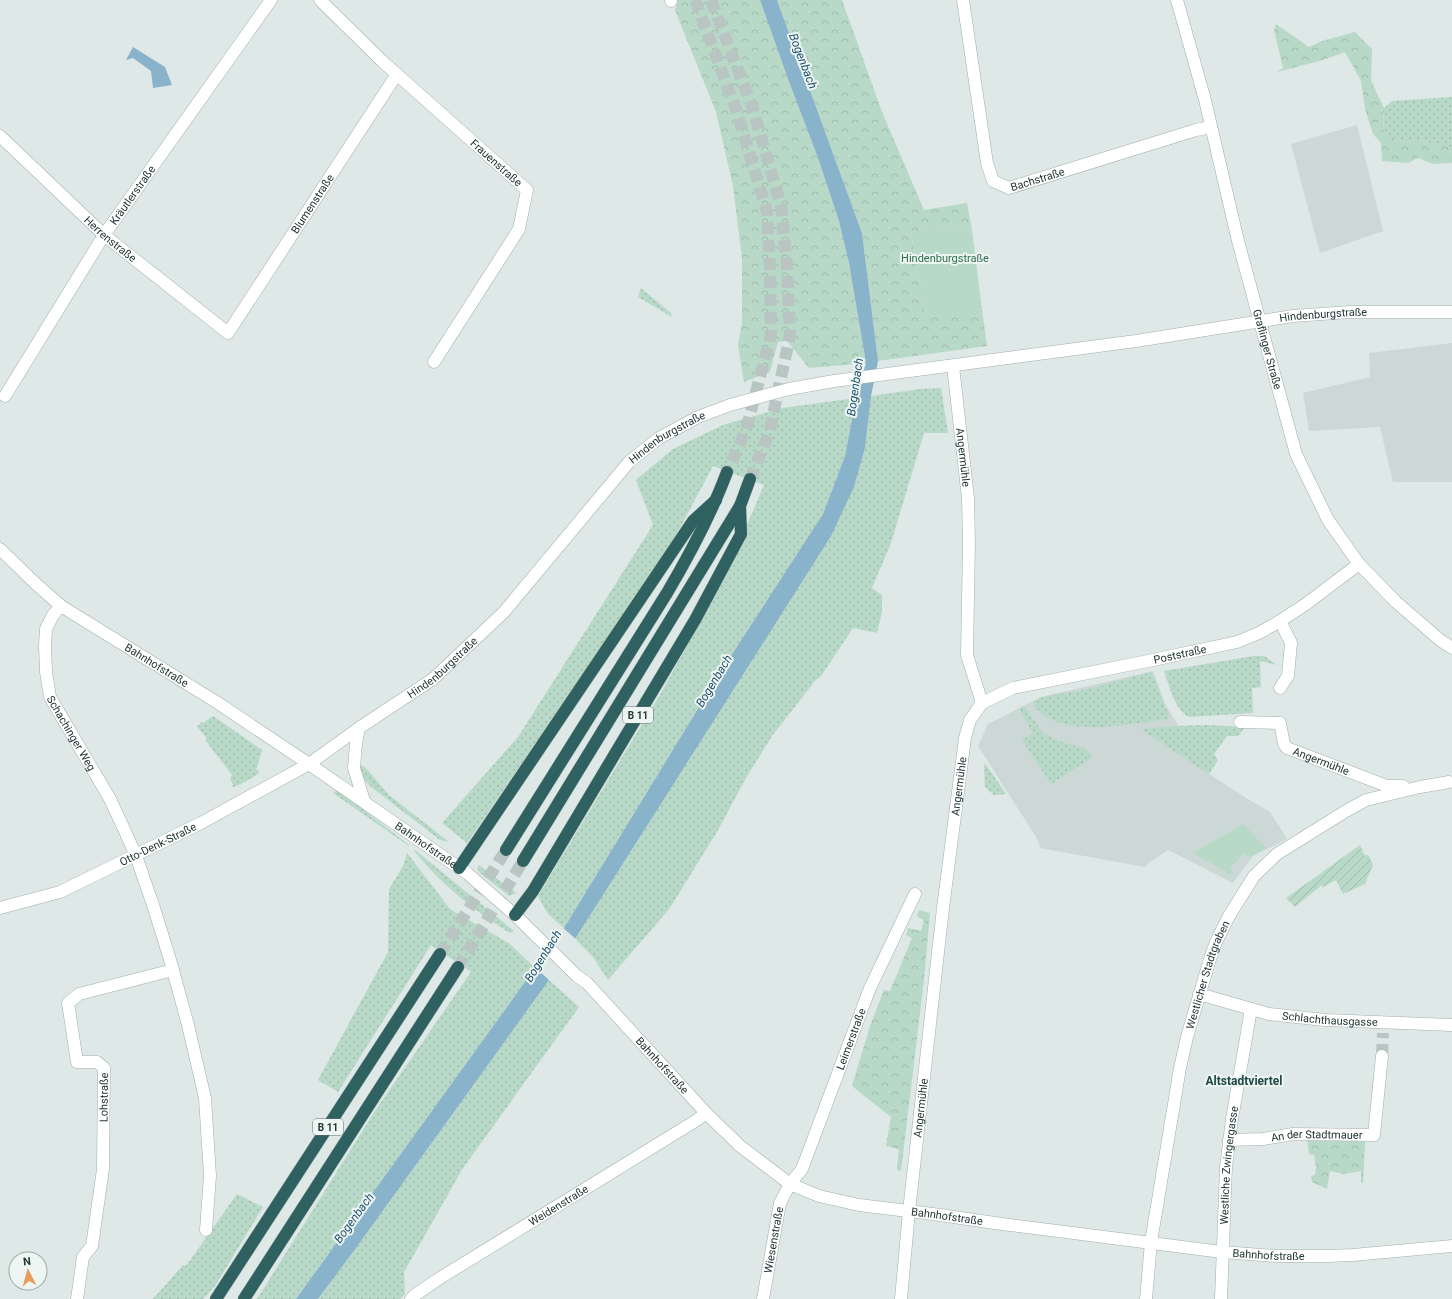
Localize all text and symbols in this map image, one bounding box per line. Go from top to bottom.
water label: Bogenbach [786,31,820,91]
street label: Frauenstraße [468,137,525,190]
street label: Kräutlerstraße [107,163,158,227]
street label: Bachstraße [1009,165,1066,194]
street label: Blumenstraße [289,172,337,236]
street label: Herrenstraße [81,214,139,265]
park label: Hindenburgstraße [901,252,989,265]
street label: Hindenburgstraße [1278,306,1367,325]
street label: Graflinger Straße [1250,308,1284,391]
water label: Bogenbach [844,357,866,417]
street label: Hindenburgstraße [626,409,707,466]
street label: Angermühle [953,427,973,488]
street label: Hindenburgstraße [405,634,480,701]
street label: Bahnhofstraße [122,641,191,690]
street label: Poststraße [1153,643,1208,667]
water label: Bogenbach [693,652,735,710]
street label: Schachinger Weg [44,693,98,773]
road number: B 11 [623,707,653,723]
street label: Angermühle [1291,745,1351,778]
street label: Angermühle [949,756,970,817]
street label: Bahnhofstraße [392,819,459,871]
street label: Otto-Denk-Straße [118,820,199,869]
street label: Westlicher Stadtgraben [1184,919,1233,1031]
water label: Bogenbach [522,928,564,984]
street label: Leimerstraße [834,1006,869,1072]
street label: Schlachthausgasse [1282,1009,1378,1029]
street label: Bahnhofstraße [633,1035,691,1097]
street label: Lohstraße [97,1072,111,1122]
district label: Altstadtviertel [1206,1074,1282,1088]
street label: Angermühle [911,1078,931,1138]
street label: Westliche Zwingergasse [1218,1105,1241,1225]
road number: B 11 [313,1119,343,1135]
street label: An der Stadtmauer [1270,1128,1363,1145]
street label: Weidenstraße [527,1182,591,1229]
water label: Bogenbach [331,1190,377,1246]
street label: Bahnhofstraße [910,1205,984,1228]
street label: Wiesenstraße [762,1206,786,1274]
street label: Bahnhofstraße [1232,1247,1305,1263]
north arrow [8,1251,48,1291]
text: N [22,1255,32,1268]

